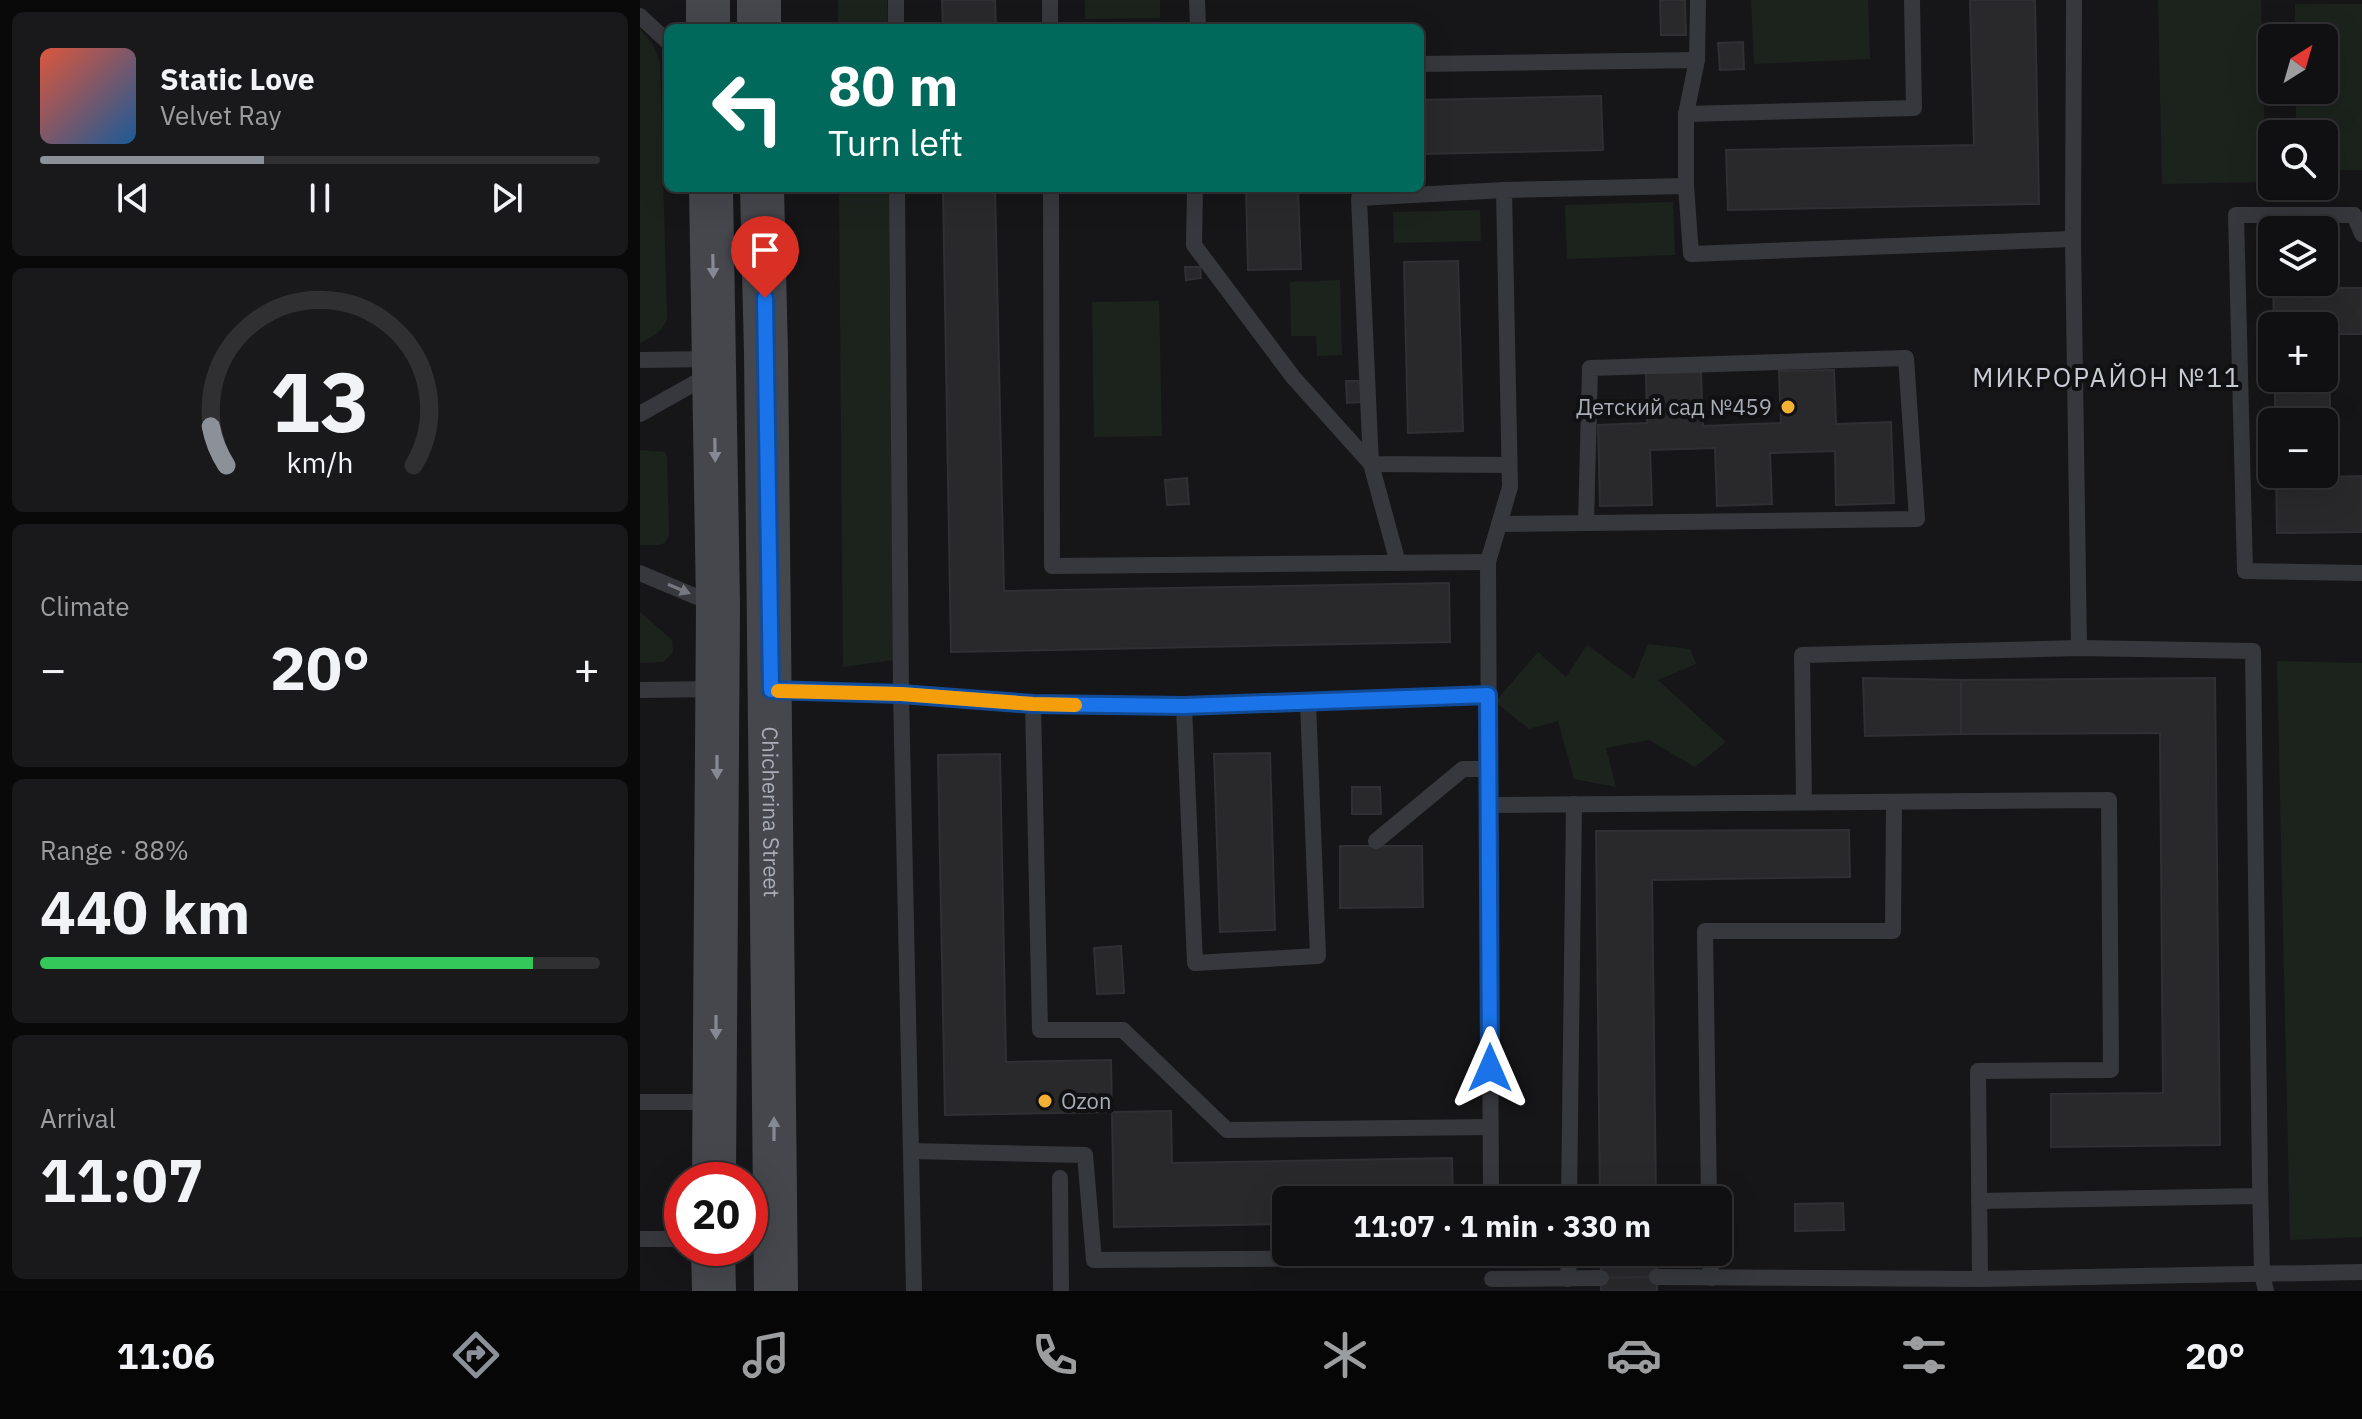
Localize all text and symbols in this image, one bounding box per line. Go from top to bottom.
north arrow [2258,24,2338,104]
map controls [2258,24,2338,488]
text: 80 m [828,49,958,121]
icon: left [696,56,800,160]
text: Static Love [160,59,315,98]
text: Velvet Ray [160,98,281,132]
text: Turn left [828,119,963,166]
button: search [2258,120,2338,200]
icon: previous [111,176,155,220]
icon: pause [298,176,342,220]
icon: next [485,176,529,220]
pin [731,216,799,298]
button: layers [2258,216,2338,296]
icon: arrive [743,228,787,272]
one-way arrow [706,254,719,279]
button: + [2258,312,2338,392]
text: 13 [270,346,370,454]
district label: МИКРОРАЙОН №11 [1972,360,2242,394]
place label: Детский сад №459 [1576,392,1772,421]
marker: Детский сад №459 [1779,398,1797,416]
button: − [2258,408,2338,488]
one-way arrow [709,438,722,463]
text: km/h [286,444,354,481]
one-way arrow [667,583,691,596]
text: Climate [40,589,130,623]
text: 20° [270,628,370,707]
text: − [40,640,66,697]
text: + [574,640,600,697]
street label: Chicherina Street [756,726,787,897]
one-way arrow [711,755,723,780]
text: Range · 88% [40,833,189,867]
text: 440 km [40,872,250,951]
one-way arrow [710,1015,722,1040]
position arrow [1448,1026,1532,1110]
place label: Ozon [1061,1086,1111,1115]
marker: Ozon [1036,1092,1054,1110]
text: Arrival [40,1101,116,1135]
one-way arrow [768,1116,781,1141]
text: 11:07 [40,1140,204,1219]
speed limit sign: 20 [664,1162,768,1266]
text: 11:07 · 1 min · 330 m [1353,1206,1651,1245]
icon: directions [448,1327,504,1383]
icon: music [738,1327,794,1383]
icon: phone [1027,1327,1083,1383]
icon: climate [1317,1327,1373,1383]
icon: car [1606,1327,1662,1383]
icon: filters [1896,1327,1952,1383]
text: 11:06 [117,1332,215,1379]
text: 20° [2185,1332,2245,1379]

